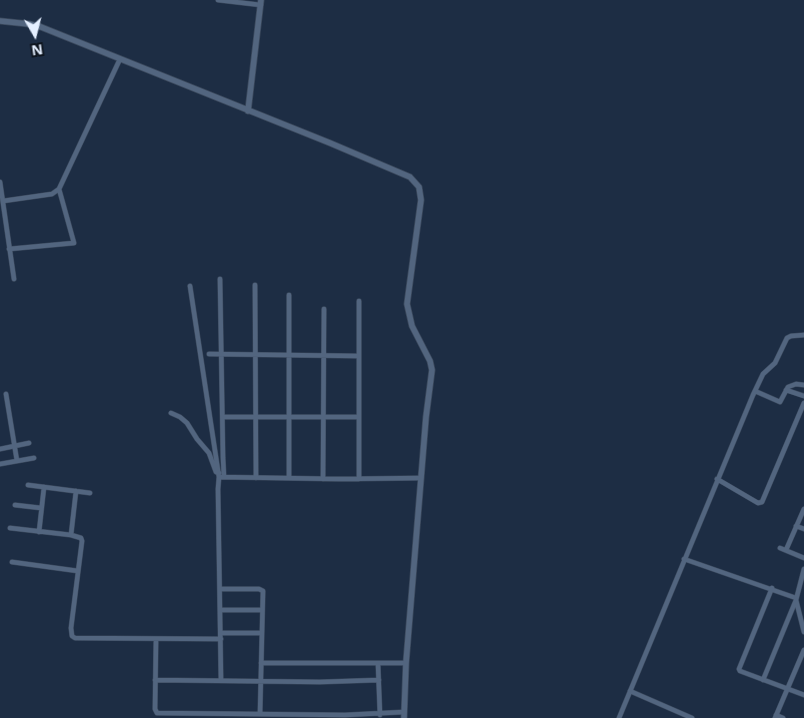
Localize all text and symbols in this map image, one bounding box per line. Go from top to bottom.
north arrow [10,10,60,60]
text: N [30,40,44,61]

